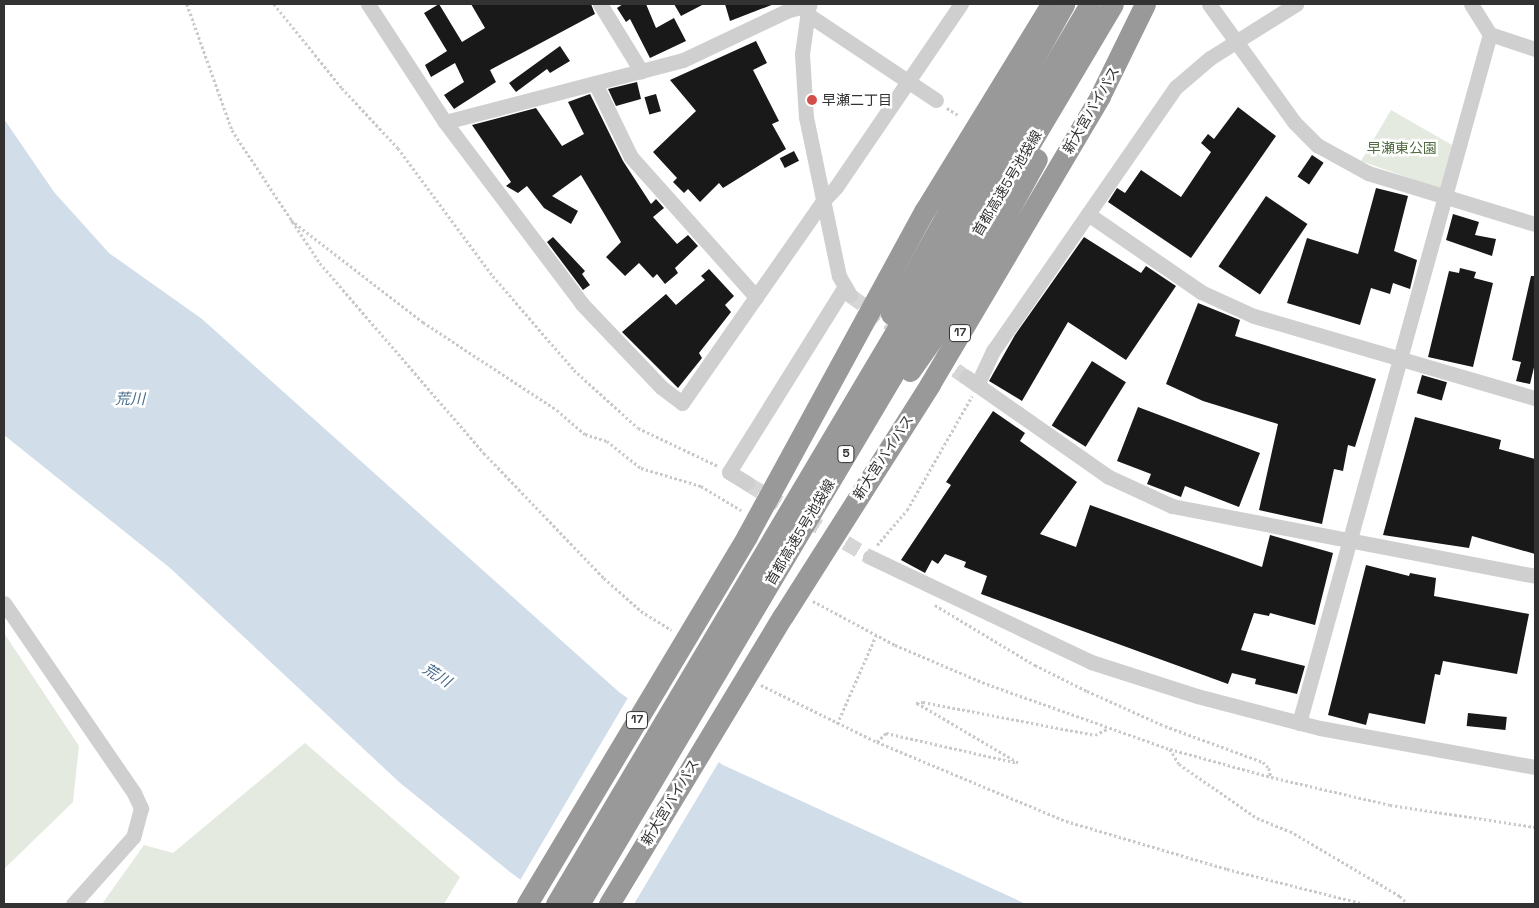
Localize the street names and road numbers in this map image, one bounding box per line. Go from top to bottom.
street label: 新大宮バイパス [1059,63,1123,157]
street label: 首都高速5号池袋線 [969,127,1045,239]
road number: 17 [949,323,971,342]
street label: 新大宮バイパス [849,411,917,503]
road number: 5 [837,444,855,464]
street label: 首都高速5号池袋線 [762,476,838,588]
road number: 17 [626,710,648,730]
street label: 新大宮バイパス [638,756,702,848]

